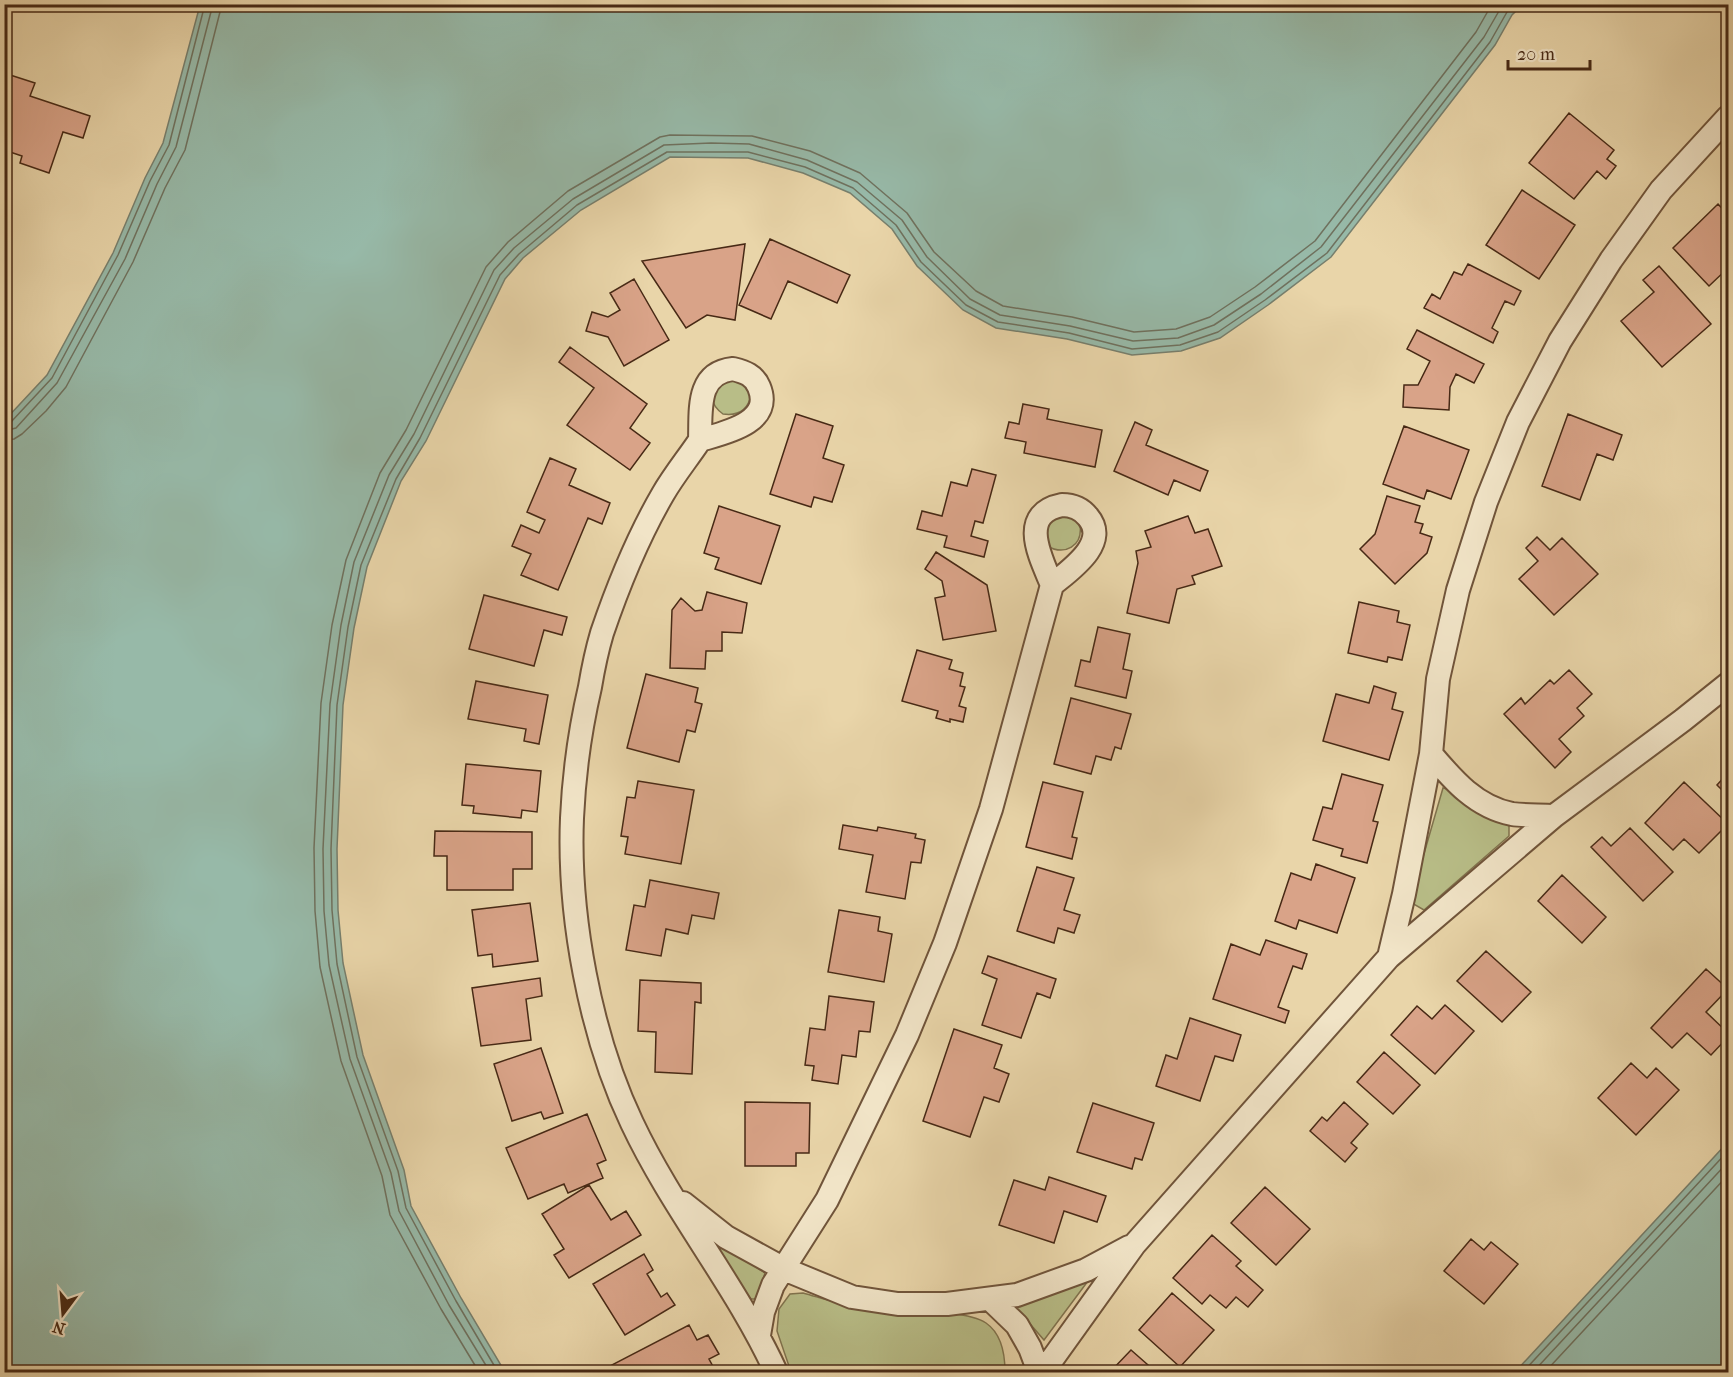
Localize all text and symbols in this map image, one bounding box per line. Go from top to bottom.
scale bar [1508,33,1590,71]
text: 20 m [1517,44,1555,65]
north arrow [33,1284,93,1344]
text: N [50,1317,67,1339]

